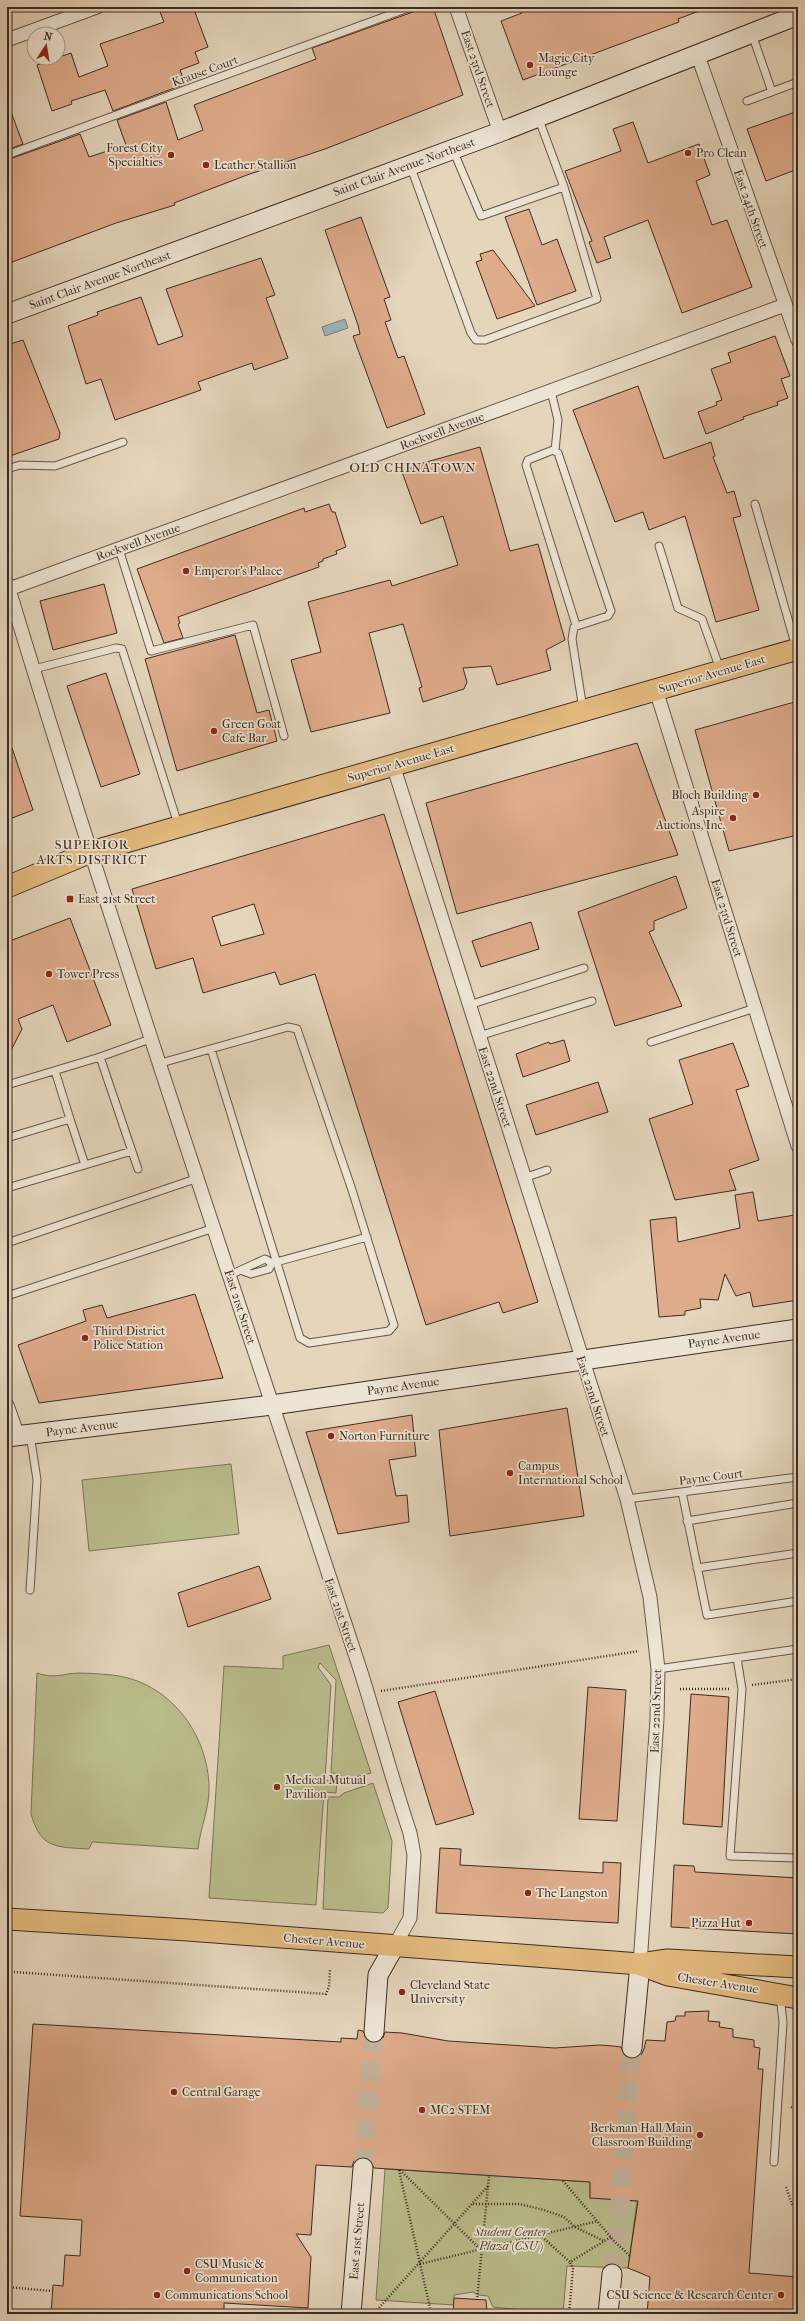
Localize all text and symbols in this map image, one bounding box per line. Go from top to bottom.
north arrow [26,26,66,66]
street label: East 23rd Street [458,28,498,110]
text: N [43,29,54,44]
place label: Magic City Lounge [538,51,595,79]
street label: Krause Court [170,52,241,89]
marker: Magic City Lounge [525,60,535,70]
street label: Saint Clair Avenue Northeast [331,135,477,199]
place label: Forest City Specialties [106,141,164,169]
place label: Pro Clean [696,146,747,160]
marker: Pro Clean [683,148,693,158]
marker: Forest City Specialties [166,150,176,160]
place label: Leather Stallion [214,158,296,172]
marker: Leather Stallion [201,160,211,170]
street label: East 24th Street [731,168,771,251]
street label: Saint Clair Avenue Northeast [27,248,173,312]
street label: Rockwell Avenue [398,409,486,453]
district label: OLD CHINATOWN [350,460,476,475]
street label: Rockwell Avenue [94,520,182,564]
place label: Emperor's Palace [194,564,282,578]
marker: Emperor's Palace [181,566,191,576]
street label: Superior Avenue East [657,652,768,696]
place label: Green Goat Cafe Bar [222,717,282,745]
marker: Green Goat Cafe Bar [209,726,219,736]
street label: Superior Avenue East [346,741,457,785]
place label: Bloch Building [671,788,749,802]
marker: Bloch Building [751,790,761,800]
place label: Aspire Auctions, Inc. [655,804,725,832]
marker: Aspire Auctions, Inc. [728,813,738,823]
district label: SUPERIOR ARTS DISTRICT [36,837,147,867]
street label: East 23rd Street [708,877,746,959]
place label: East 21st Street [78,892,156,906]
marker: East 21st Street [65,894,75,904]
place label: Tower Press [57,967,120,981]
marker: Tower Press [44,969,54,979]
street label: East 22nd Street [475,1045,515,1130]
street label: East 21st Street [221,1268,259,1347]
place label: Third District Police Station [93,1324,166,1352]
street label: Payne Avenue [687,1327,761,1351]
marker: Third District Police Station [80,1333,90,1343]
street label: East 22nd Street [573,1354,613,1439]
street label: Payne Avenue [366,1374,440,1398]
street label: Payne Avenue [45,1417,119,1439]
place label: Norton Furniture [339,1429,430,1443]
marker: Norton Furniture [326,1431,336,1441]
place label: Campus International School [518,1459,624,1487]
street label: Payne Court [678,1466,745,1488]
marker: Campus International School [505,1468,515,1478]
street label: East 21st Street [322,1576,360,1655]
street label: East 22nd Street [648,1668,664,1753]
place label: Medical Mutual Pavilion [285,1773,367,1801]
marker: Medical Mutual Pavilion [272,1782,282,1792]
place label: The Langston [536,1886,607,1900]
marker: The Langston [523,1888,533,1898]
place label: Pizza Hut [691,1916,742,1930]
marker: Pizza Hut [744,1918,754,1928]
street label: Chester Avenue [283,1930,365,1952]
street label: Chester Avenue [677,1970,760,1996]
place label: Cleveland State University [410,1978,490,2006]
marker: Cleveland State University [397,1987,407,1997]
place label: Central Garage [182,2085,261,2099]
marker: Central Garage [169,2087,179,2097]
place label: MC2 STEM [430,2103,490,2117]
marker: MC2 STEM [417,2105,427,2115]
place label: Berkman Hall/Main Classroom Building [590,2121,693,2149]
marker: Berkman Hall/Main Classroom Building [695,2130,705,2140]
street label: East 21st Street [347,2201,367,2280]
park label: Student Center Plaza (CSU) [473,2225,549,2253]
place label: CSU Music & Communication [195,2257,278,2285]
marker: CSU Music & Communication [182,2266,192,2276]
place label: Communications School [165,2288,289,2302]
place label: CSU Science & Research Center [607,2288,774,2302]
marker: Communications School [152,2290,162,2300]
marker: CSU Science & Research Center [776,2290,786,2300]

